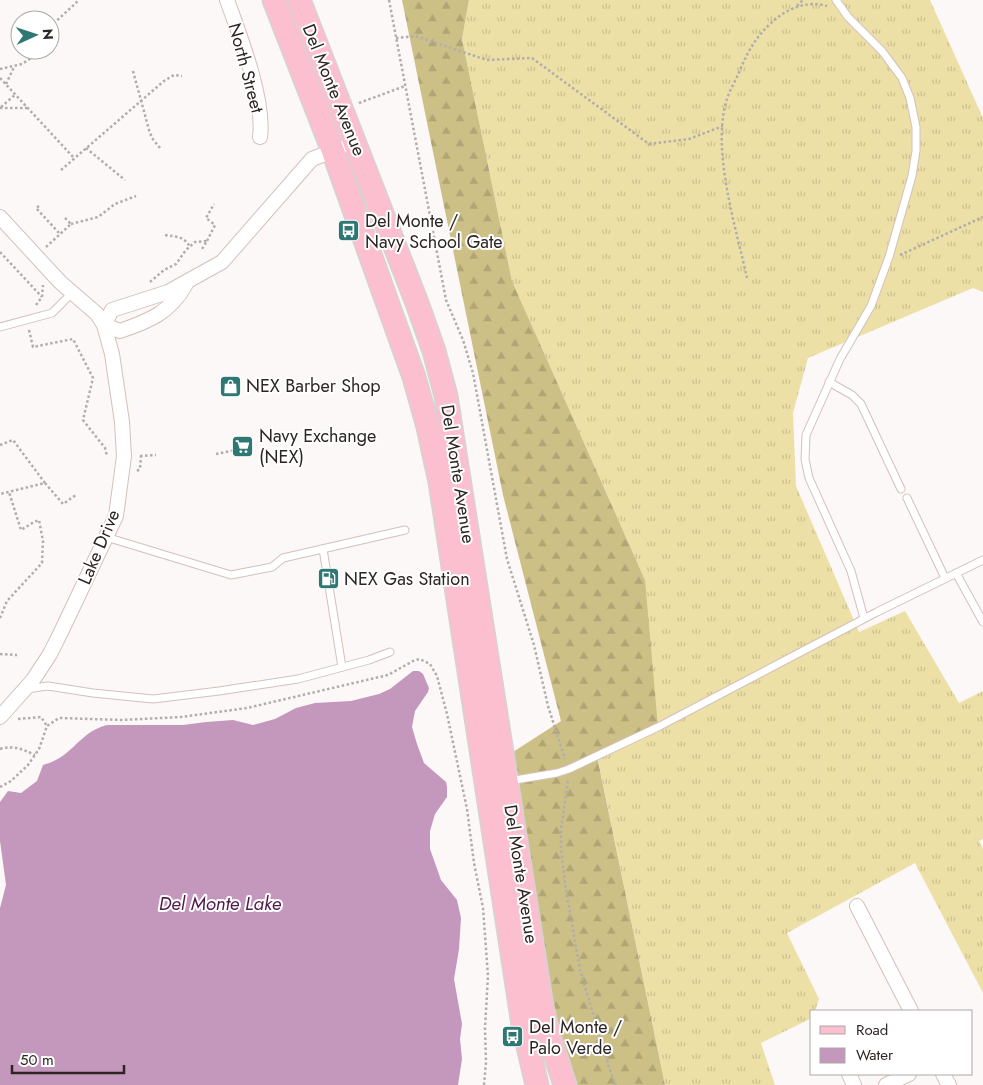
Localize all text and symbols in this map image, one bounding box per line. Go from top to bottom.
north arrow [10,10,60,60]
street label: North Street [222,20,271,116]
street label: Del Monte Avenue [296,20,372,160]
text: N [38,28,58,40]
place label: Del Monte / Navy School Gate [365,208,503,255]
bus stop icon: Del Monte / Navy School Gate [337,219,361,243]
place label: NEX Barber Shop [246,373,381,399]
shop icon: NEX Barber Shop [218,374,242,398]
street label: Del Monte Avenue [434,403,482,545]
place label: Navy Exchange (NEX) [259,423,376,470]
supermarket icon: Navy Exchange (NEX) [231,434,255,458]
street label: Lake Drive [72,506,126,588]
place label: NEX Gas Station [344,566,470,592]
fuel station icon: NEX Gas Station [316,567,340,591]
street label: Del Monte Avenue [497,803,545,945]
water label: Del Monte Lake [159,890,282,917]
legend [810,1010,973,1075]
place label: Del Monte / Palo Verde [529,1014,622,1061]
text: Road [856,1019,888,1041]
bus stop icon: Del Monte / Palo Verde [501,1025,525,1049]
scale bar [12,1042,125,1074]
text: Water [856,1044,894,1066]
text: 50 m [20,1049,54,1071]

